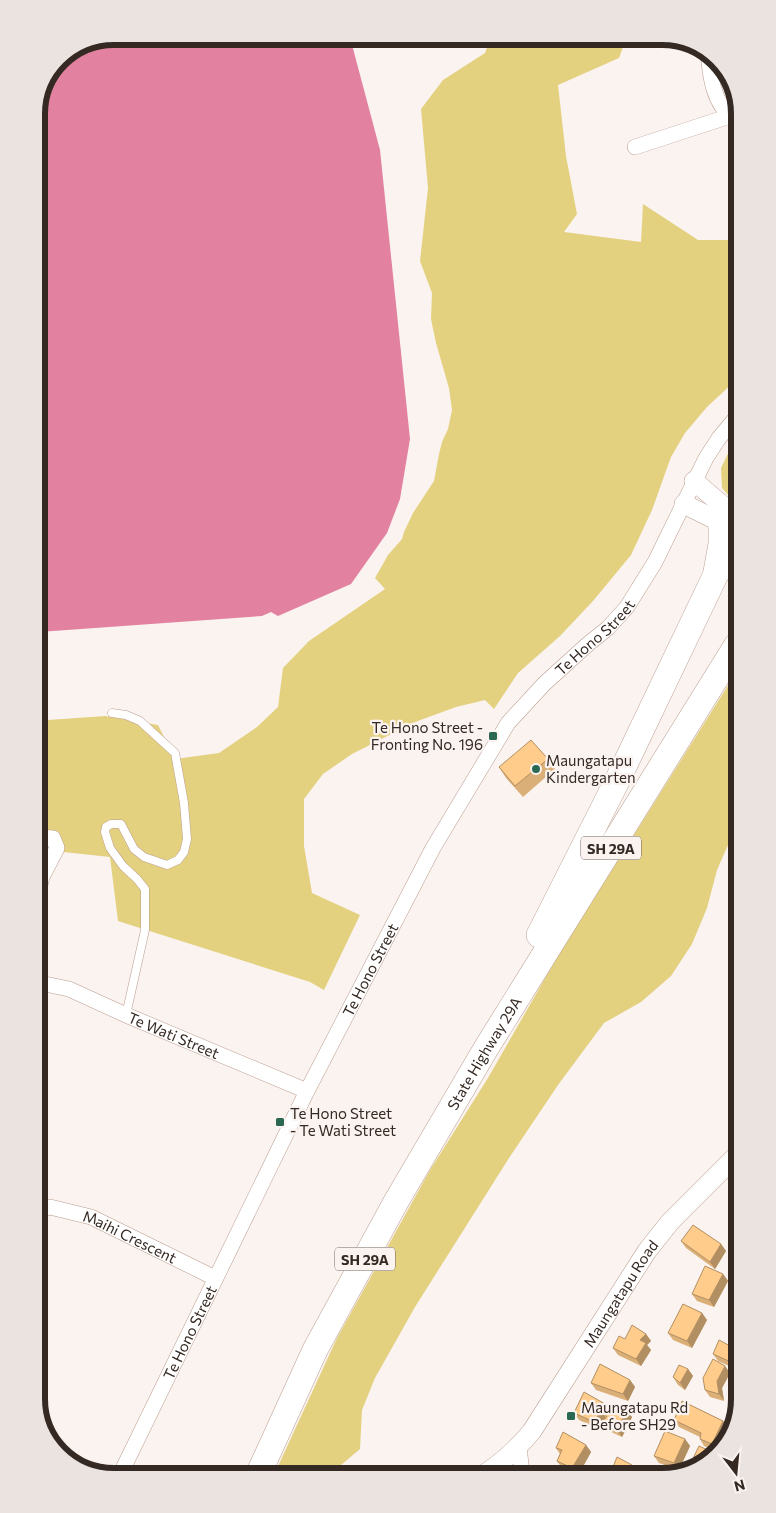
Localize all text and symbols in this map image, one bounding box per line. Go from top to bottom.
street label: Te Hono Street [551,596,638,679]
place label: Te Hono Street - Fronting No. 196 [371,718,483,753]
marker: Te Hono Street - Fronting No. 196 [487,730,499,742]
place label: Maungatapu Kindergarten [546,751,636,786]
marker: Maungatapu Kindergarten [530,763,542,775]
road number: SH 29A [581,836,641,860]
street label: Te Hono Street [338,920,401,1019]
street label: State Highway 29A [443,993,525,1113]
street label: Te Wati Street [126,1008,222,1062]
place label: Te Hono Street - Te Wati Street [290,1104,396,1139]
marker: Te Hono Street - Te Wati Street [274,1116,286,1128]
street label: Maihi Crescent [81,1206,180,1267]
street label: Maungatapu Road [579,1236,661,1350]
road number: SH 29A [335,1248,395,1270]
street label: Te Hono Street [159,1282,220,1382]
place label: Maungatapu Rd - Before SH29 [581,1398,688,1433]
marker: Maungatapu Rd - Before SH29 [565,1410,577,1422]
north arrow [711,1448,761,1498]
text: N [732,1476,747,1496]

